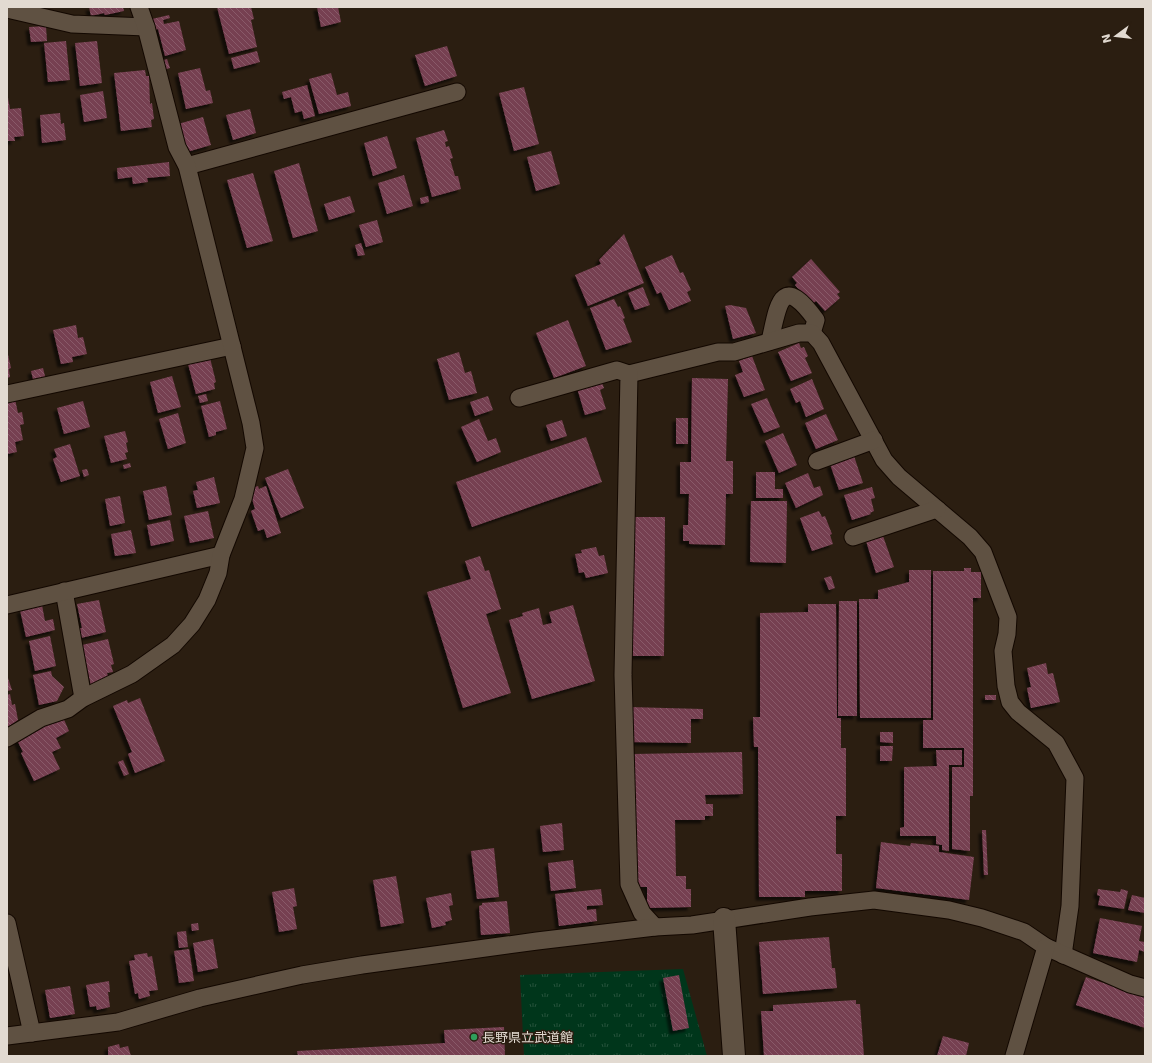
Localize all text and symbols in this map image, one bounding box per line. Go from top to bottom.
north arrow [1096,16,1136,56]
text: N [1099,32,1114,45]
place label: 長野県立武道館 [482,1030,573,1045]
marker: 長野県立武道館 [469,1032,479,1042]

